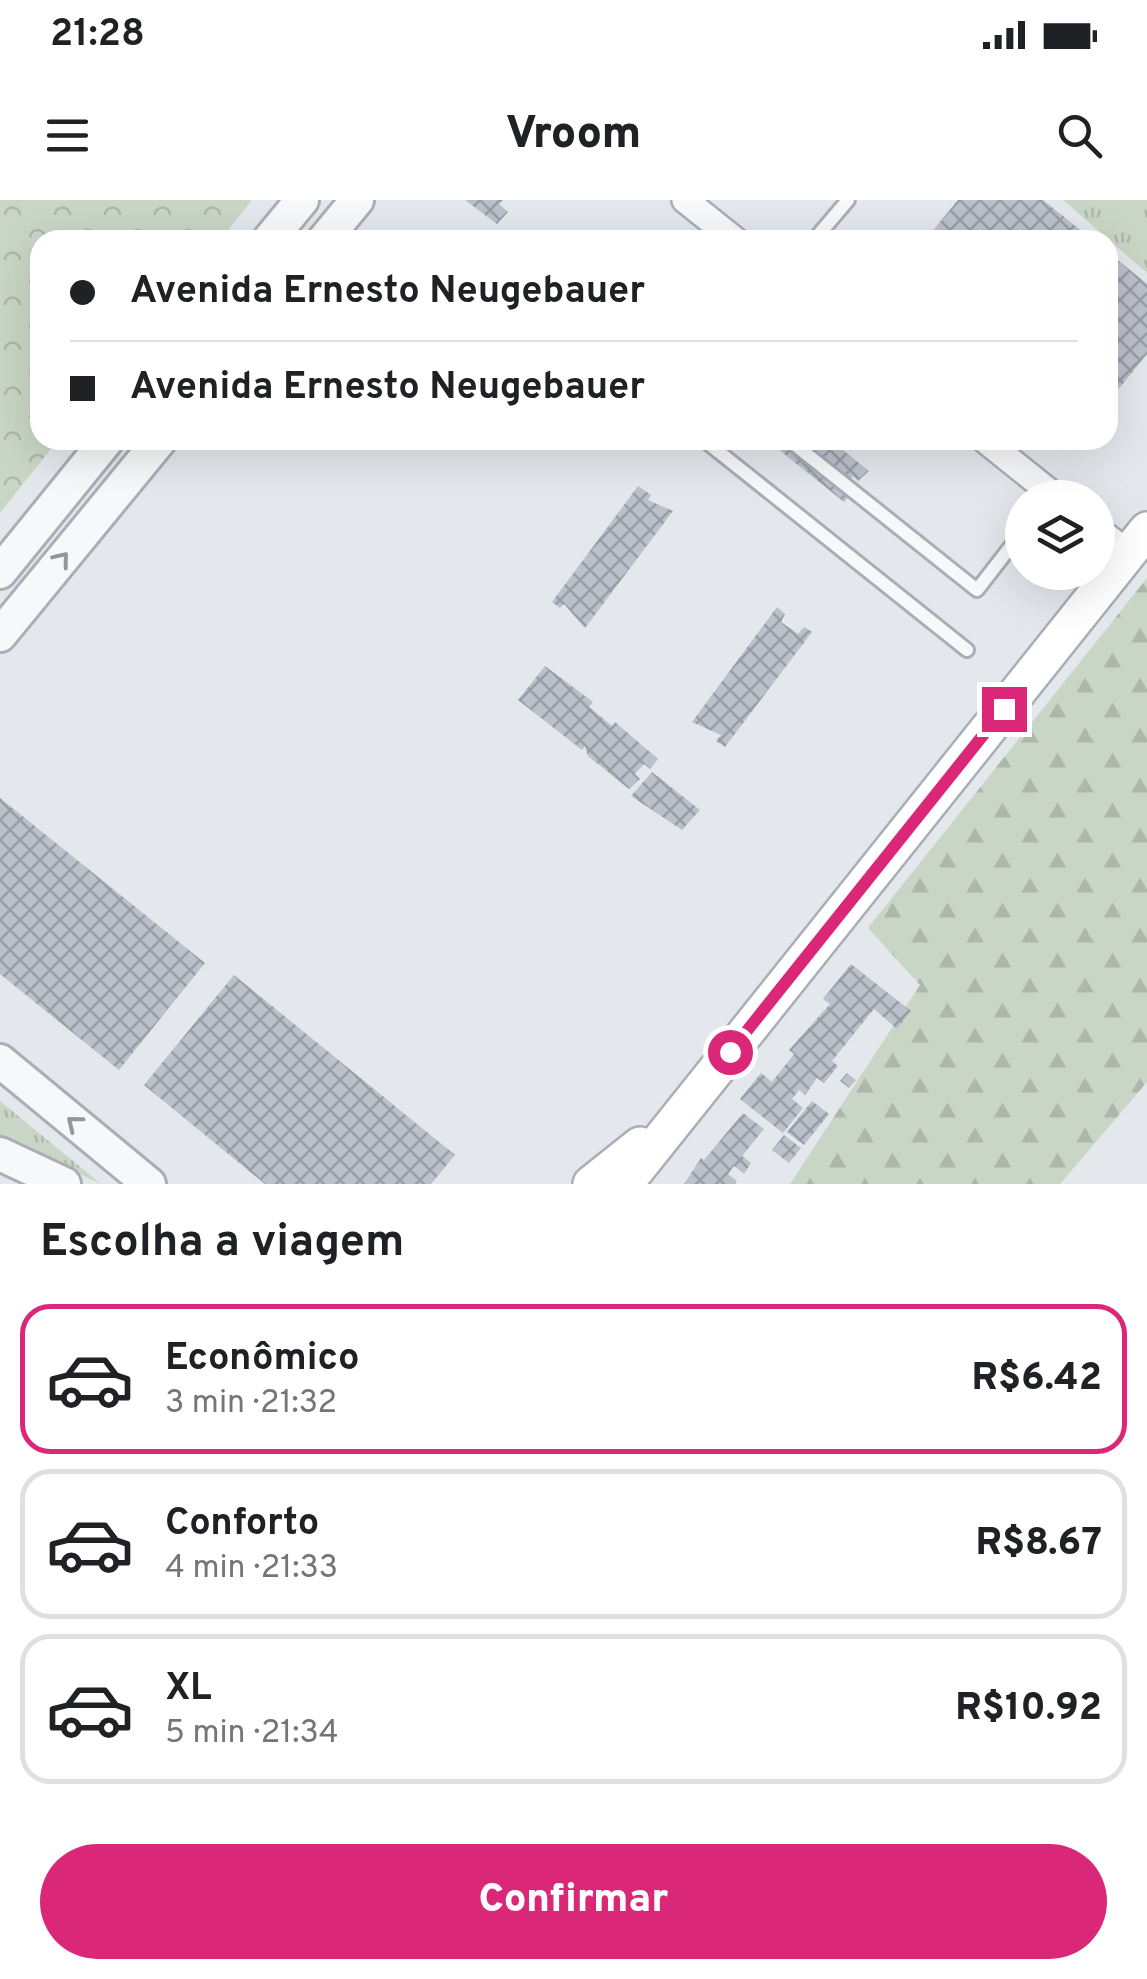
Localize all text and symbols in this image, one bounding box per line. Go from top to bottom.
text: 21:28 [50,11,145,60]
text: Vroom [506,107,641,164]
icon: menu [40,108,95,163]
icon: search [1052,108,1107,163]
text: Avenida Ernesto Neugebauer [130,268,645,317]
text: Avenida Ernesto Neugebauer [130,364,645,413]
map controls [1005,480,1115,590]
button: layers [1005,480,1115,590]
one-way arrow [50,553,68,571]
route end [982,687,1027,732]
route start [708,1030,753,1075]
one-way arrow [67,1117,85,1135]
text: Escolha a viagem [40,1215,405,1272]
icon: car [45,1334,135,1424]
text: Econômico [165,1335,360,1384]
text: R$6.42 [971,1355,1102,1404]
text: 3 min · 21:32 [165,1384,337,1424]
icon: car [45,1499,135,1589]
text: Conforto [165,1500,319,1549]
text: R$8.67 [975,1520,1102,1569]
text: 4 min · 21:33 [165,1549,338,1589]
icon: car [45,1664,135,1754]
text: XL [165,1665,212,1714]
text: R$10.92 [955,1685,1102,1734]
text: 5 min · 21:34 [165,1714,339,1754]
button: Confirmar [40,1844,1107,1959]

